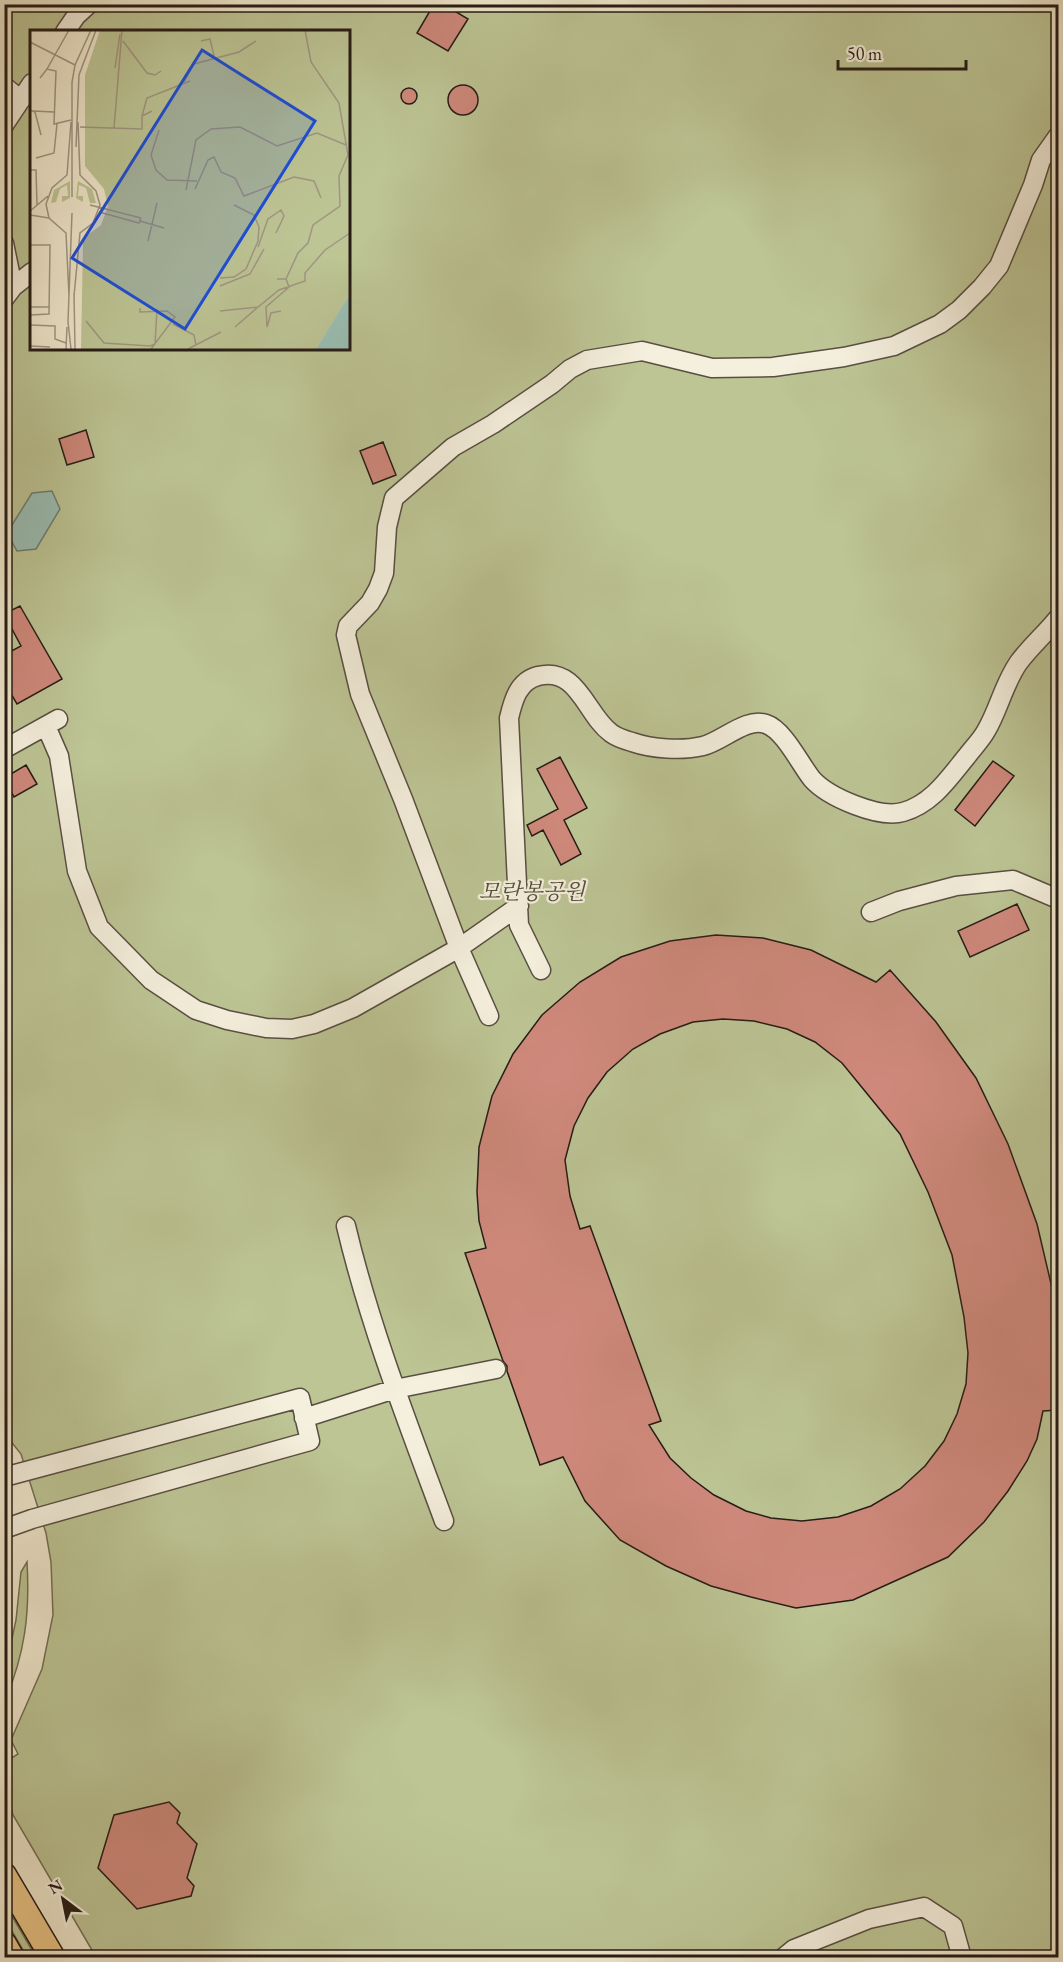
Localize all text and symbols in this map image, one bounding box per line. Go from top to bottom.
inset map [30,30,350,350]
scale bar [838,33,966,71]
text: 50 m [847,42,882,65]
park label: 모란봉공원 [479,877,587,906]
north arrow [33,1869,93,1929]
text: N [44,1874,66,1899]

